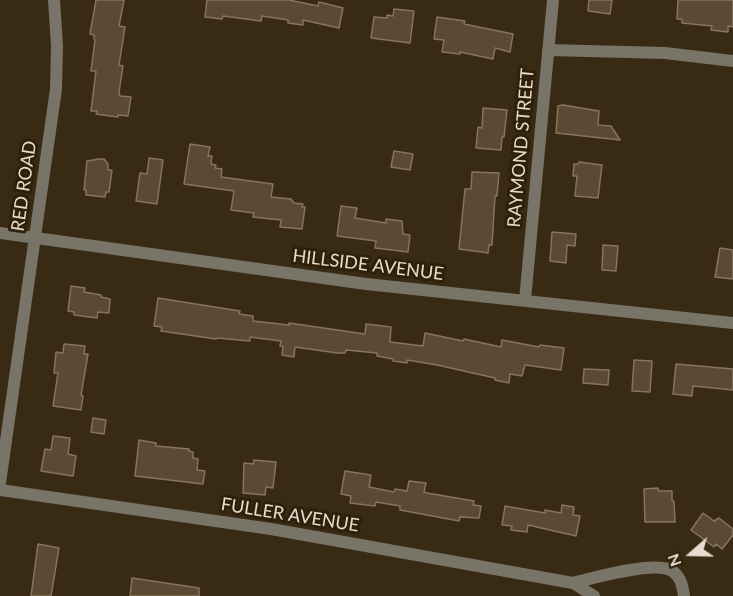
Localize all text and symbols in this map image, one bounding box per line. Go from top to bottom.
street label: RAYMOND STREET [503,68,539,228]
street label: RED ROAD [7,139,41,233]
street label: HILLSIDE AVENUE [291,245,445,285]
street label: FULLER AVENUE [219,493,361,537]
north arrow [661,524,721,584]
text: N [663,551,685,569]

